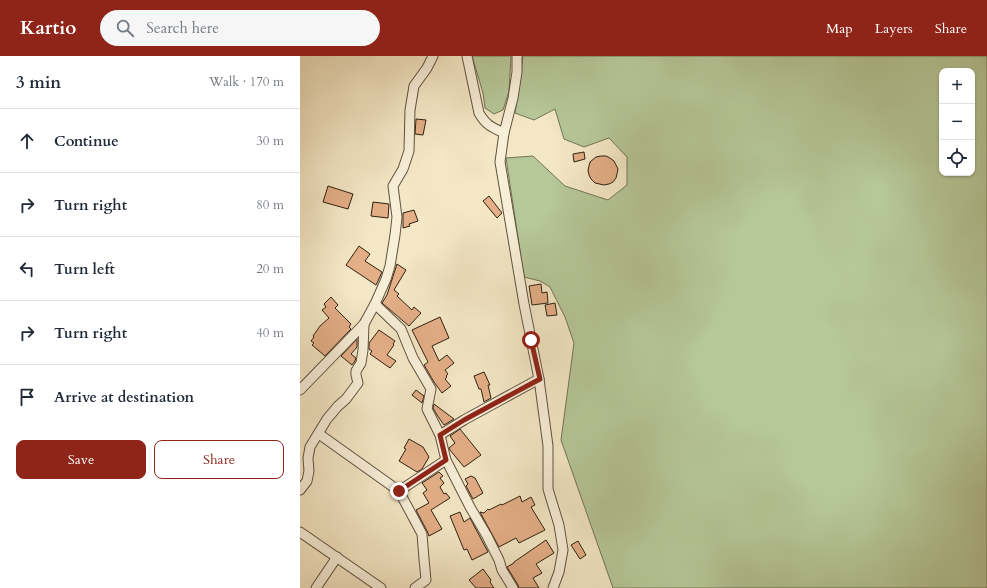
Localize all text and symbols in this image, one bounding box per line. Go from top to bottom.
search box [100,10,380,46]
text: Kartio [20,15,76,41]
icon: search [114,17,136,39]
text: Search here [146,18,219,38]
text: Map [826,19,853,38]
text: Layers [875,19,913,38]
text: Share [935,19,967,38]
map controls [939,68,975,176]
button: + [939,68,975,104]
text: 3 min [16,71,61,94]
text: Walk · 170 m [209,73,284,91]
button: − [939,104,975,140]
icon: ahead [16,130,38,152]
text: Continue [54,131,119,151]
text: 30 m [256,132,284,150]
button: locate [939,140,975,176]
icon: right [16,194,38,216]
text: Turn right [54,195,127,215]
text: 80 m [256,196,284,214]
icon: left [16,258,38,280]
text: Turn left [54,259,115,279]
text: 20 m [256,260,284,278]
icon: right [16,322,38,344]
text: Turn right [54,323,127,343]
text: 40 m [256,324,284,342]
route start [522,331,540,349]
icon: arrive [16,386,38,408]
text: Arrive at destination [54,387,194,407]
button: Save [16,440,146,479]
button: Share [154,440,284,479]
route end [390,482,408,500]

